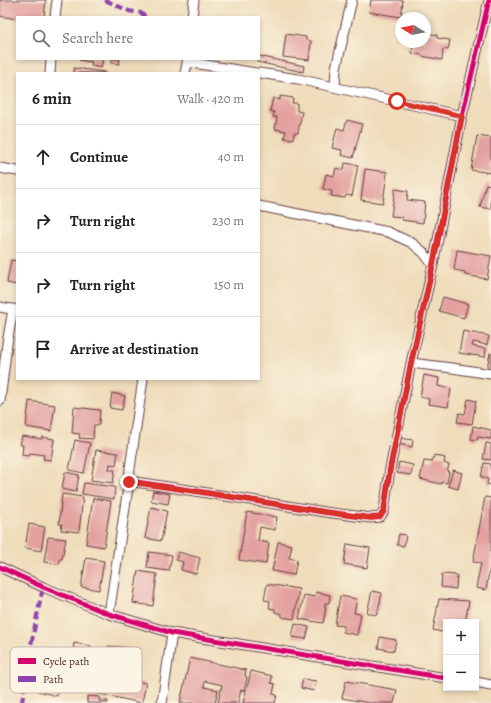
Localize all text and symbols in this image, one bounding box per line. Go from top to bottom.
north arrow [395,12,431,48]
search box [16,16,260,60]
icon: search [30,27,52,49]
text: Search here [62,28,133,48]
text: 6 min [32,87,72,110]
text: Walk · 420 m [177,90,244,107]
route start [388,92,406,110]
icon: ahead [32,146,54,168]
text: Continue [70,147,128,167]
text: 40 m [218,148,244,165]
icon: right [32,210,54,232]
text: Turn right [70,211,135,231]
text: 230 m [212,212,244,229]
icon: right [32,274,54,296]
text: Turn right [70,275,135,295]
text: 150 m [214,276,244,293]
icon: arrive [32,338,54,360]
text: Arrive at destination [70,339,199,359]
route end [120,473,138,491]
map controls [443,619,479,691]
button: + [443,619,479,655]
legend [10,647,142,693]
text: Cycle path [43,654,90,669]
button: − [443,655,479,691]
text: Path [43,672,64,687]

